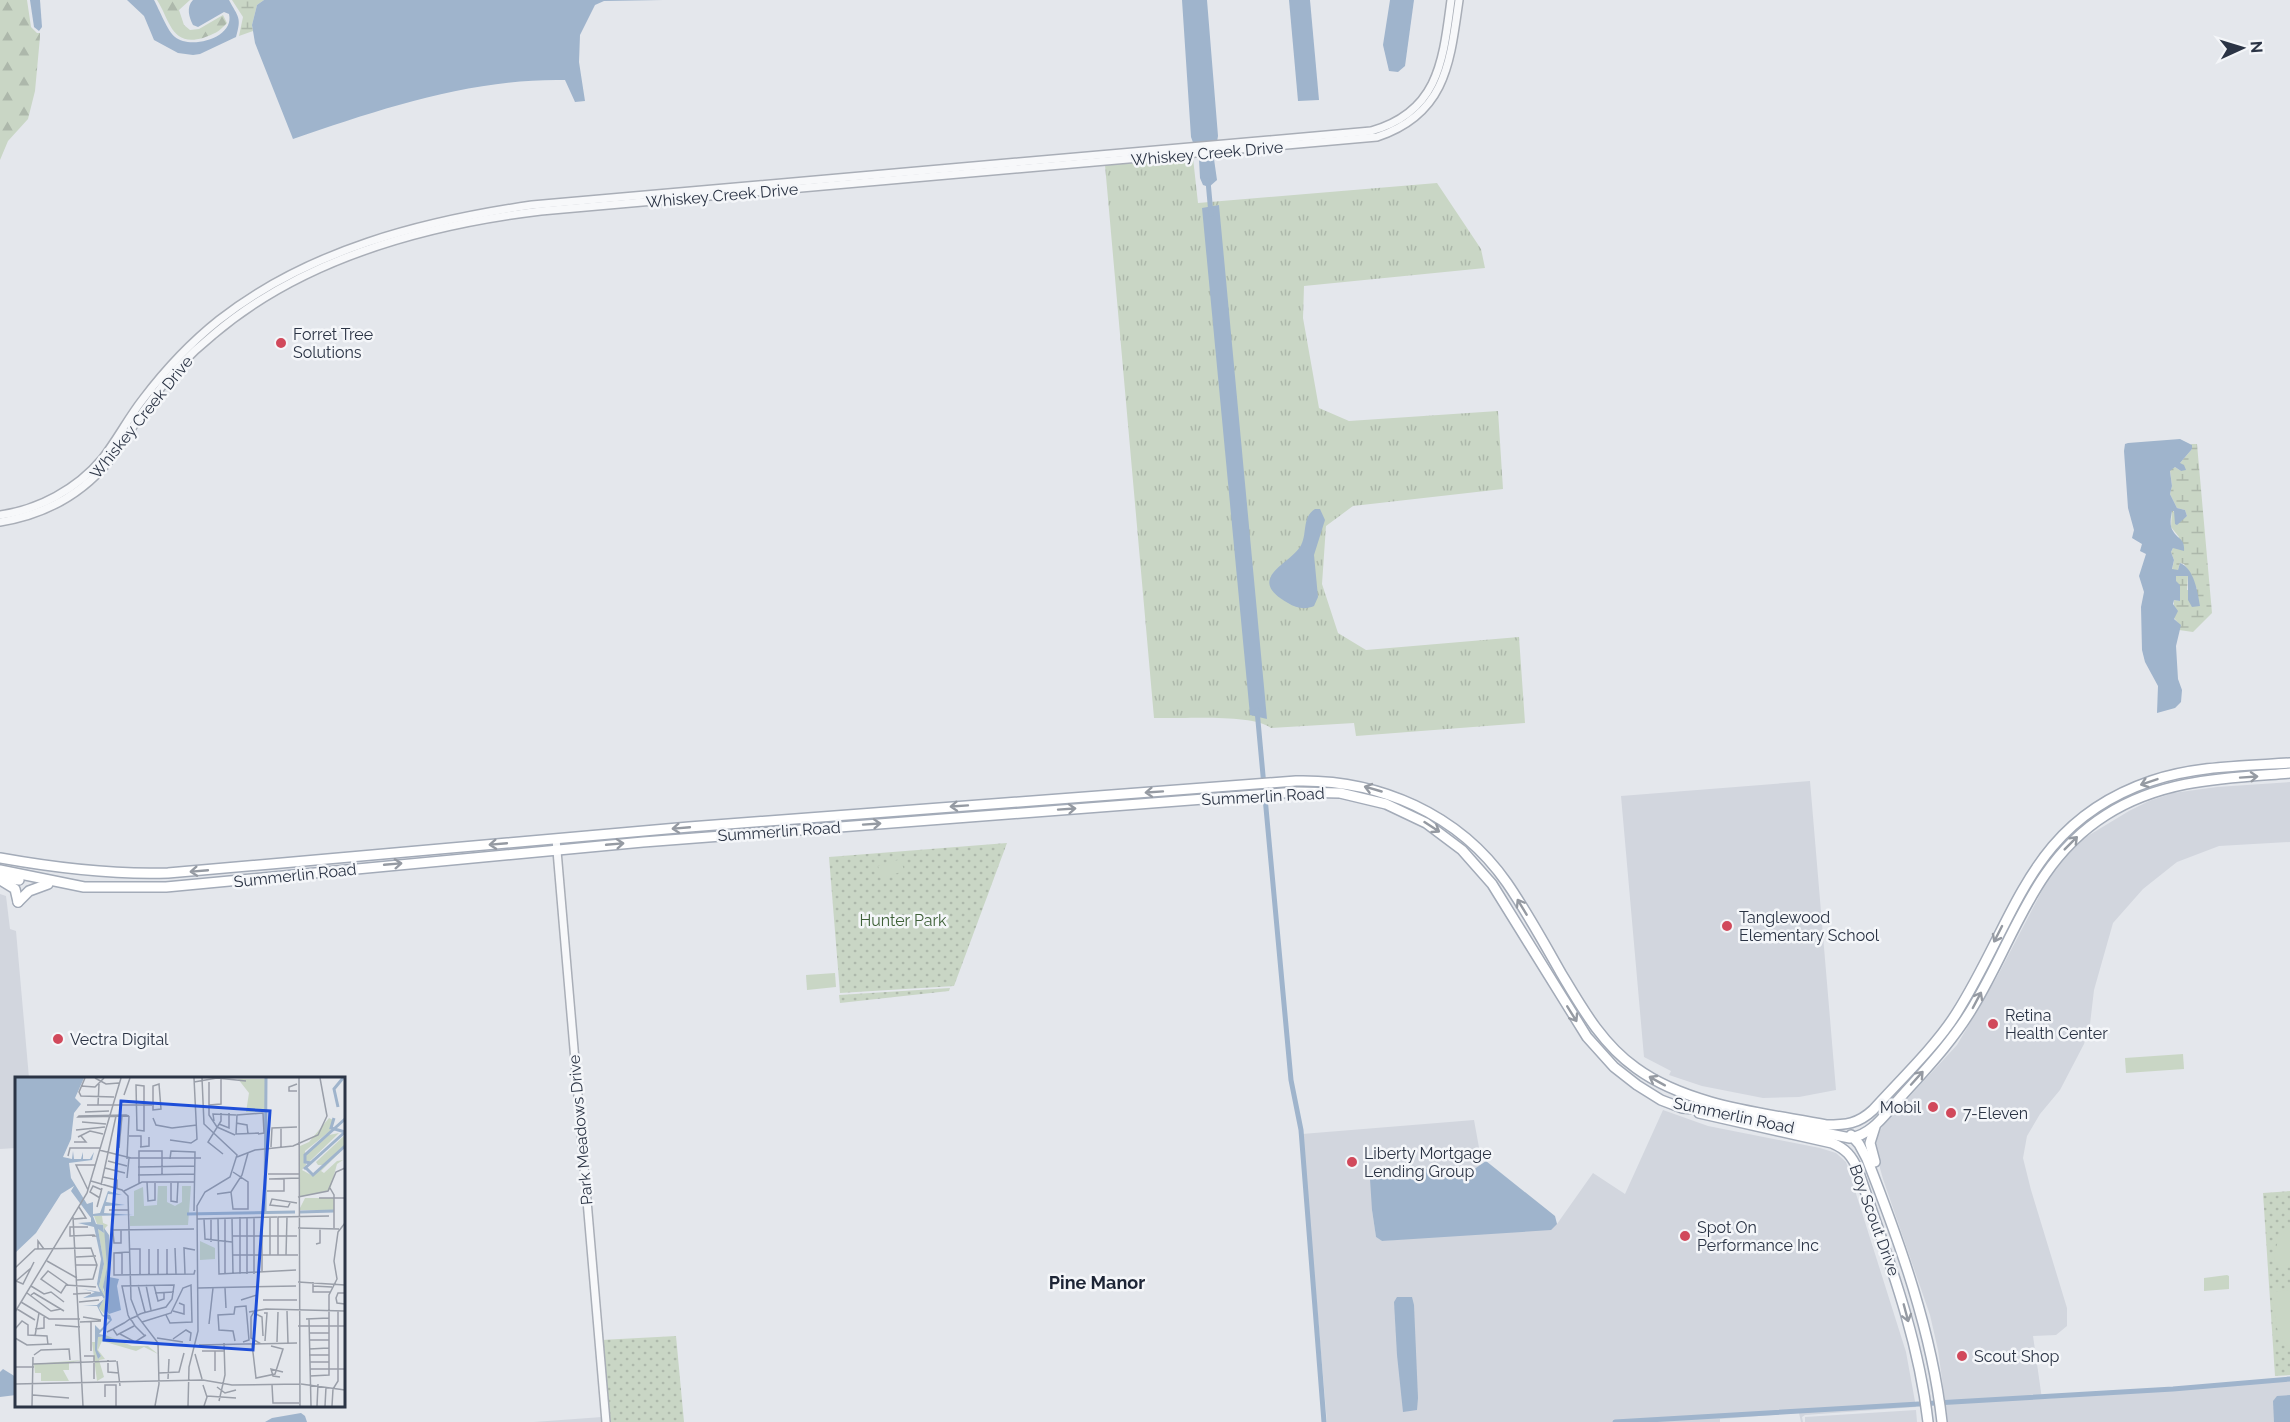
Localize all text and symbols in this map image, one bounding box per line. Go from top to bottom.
north arrow [2212,18,2272,78]
text: N [2247,40,2266,54]
street label: Whiskey Creek Drive [1130,137,1284,170]
street label: Whiskey Creek Drive [645,179,799,212]
place label: Forret Tree Solutions [293,325,373,362]
marker: Forret Tree Solutions [274,336,288,350]
street label: Whiskey Creek Drive [86,352,197,483]
one-way arrow [2238,771,2258,782]
one-way arrow [2140,777,2159,788]
one-way arrow [1364,783,1383,794]
street label: Summerlin Road [1201,784,1325,809]
one-way arrow [1144,786,1164,797]
one-way arrow [950,801,970,812]
one-way arrow [1056,803,1076,814]
street label: Summerlin Road [717,818,841,845]
one-way arrow [862,818,882,829]
one-way arrow [1424,821,1441,834]
one-way arrow [672,823,692,834]
one-way arrow [2063,836,2078,851]
one-way arrow [605,838,625,849]
one-way arrow [488,839,508,850]
one-way arrow [383,859,403,870]
street label: Summerlin Road [233,860,357,891]
one-way arrow [189,866,209,877]
one-way arrow [1515,899,1527,916]
place label: Tanglewood Elementary School [1739,908,1880,945]
park label: Hunter Park [859,911,947,930]
marker: Tanglewood Elementary School [1720,919,1734,933]
one-way arrow [1992,924,2004,942]
one-way arrow [1972,991,1983,1009]
one-way arrow [1567,1005,1579,1022]
place label: Retina Health Center [2005,1006,2108,1043]
marker: Retina Health Center [1986,1017,2000,1031]
place label: Vectra Digital [70,1030,169,1049]
marker: Vectra Digital [51,1032,65,1046]
street label: Park Meadows Drive [564,1054,597,1206]
one-way arrow [1910,1071,1924,1086]
one-way arrow [1649,1075,1666,1087]
inset map [15,1077,345,1407]
street label: Summerlin Road [1672,1093,1796,1138]
place label: Mobil [1880,1098,1922,1117]
marker: Mobil [1926,1100,1940,1114]
place label: 7-Eleven [1963,1104,2028,1123]
marker: 7-Eleven [1944,1106,1958,1120]
place label: Liberty Mortgage Lending Group [1364,1144,1492,1181]
marker: Liberty Mortgage Lending Group [1345,1155,1359,1169]
street label: Boy Scout Drive [1846,1162,1904,1279]
place label: Spot On Performance Inc [1697,1218,1819,1255]
marker: Spot On Performance Inc [1678,1229,1692,1243]
district label: Pine Manor [1049,1272,1145,1293]
one-way arrow [1901,1303,1912,1322]
place label: Scout Shop [1974,1347,2059,1366]
marker: Scout Shop [1955,1349,1969,1363]

